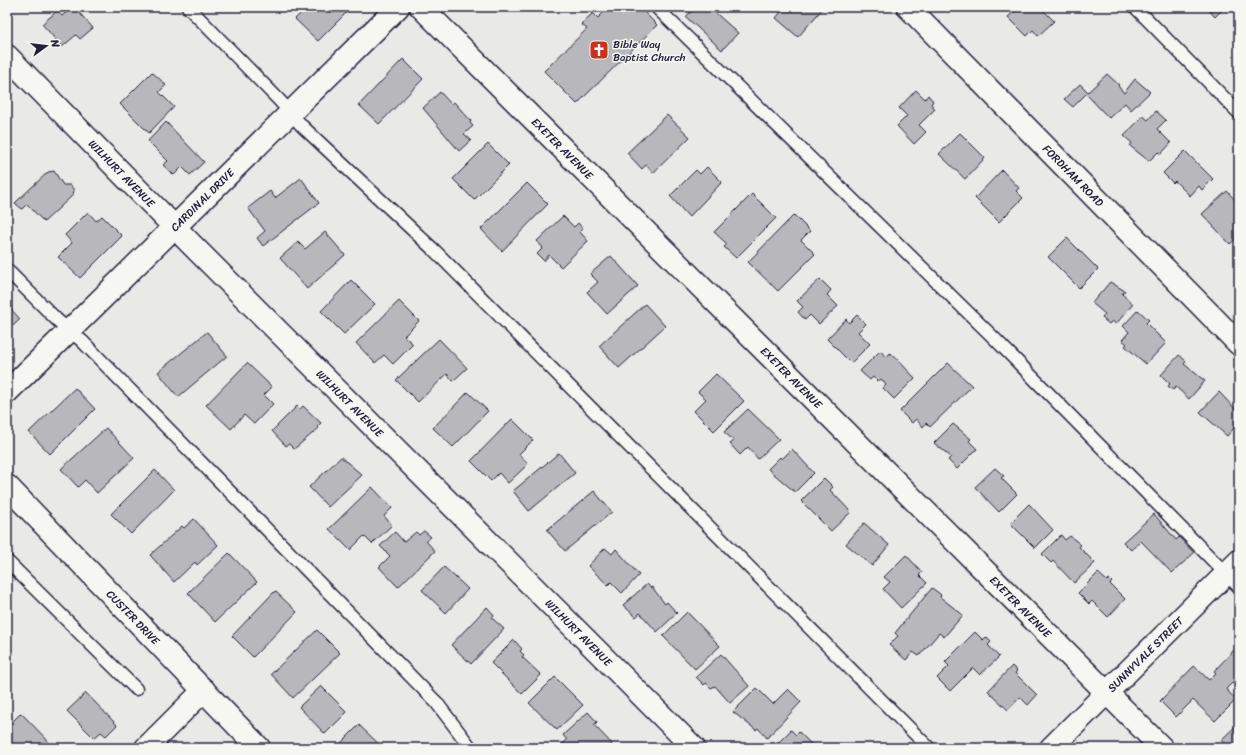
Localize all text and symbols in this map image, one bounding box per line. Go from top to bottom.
north arrow [26,26,66,66]
place label: Bible Way Baptist Church [613,35,686,67]
text: N [45,36,65,50]
church icon: Bible Way Baptist Church [588,39,610,61]
street label: EXETER AVENUE [527,113,599,185]
street label: WILHURT AVENUE [84,135,160,212]
street label: FORDHAM ROAD [1038,140,1109,211]
street label: CARDINAL DRIVE [166,163,239,236]
street label: EXETER AVENUE [756,342,828,414]
street label: WILHURT AVENUE [312,365,389,442]
street label: EXETER AVENUE [985,571,1057,643]
street label: CUSTER DRIVE [102,585,165,650]
street label: WILHURT AVENUE [541,594,618,671]
street label: SUNNYVALE STREET [1103,611,1189,697]

